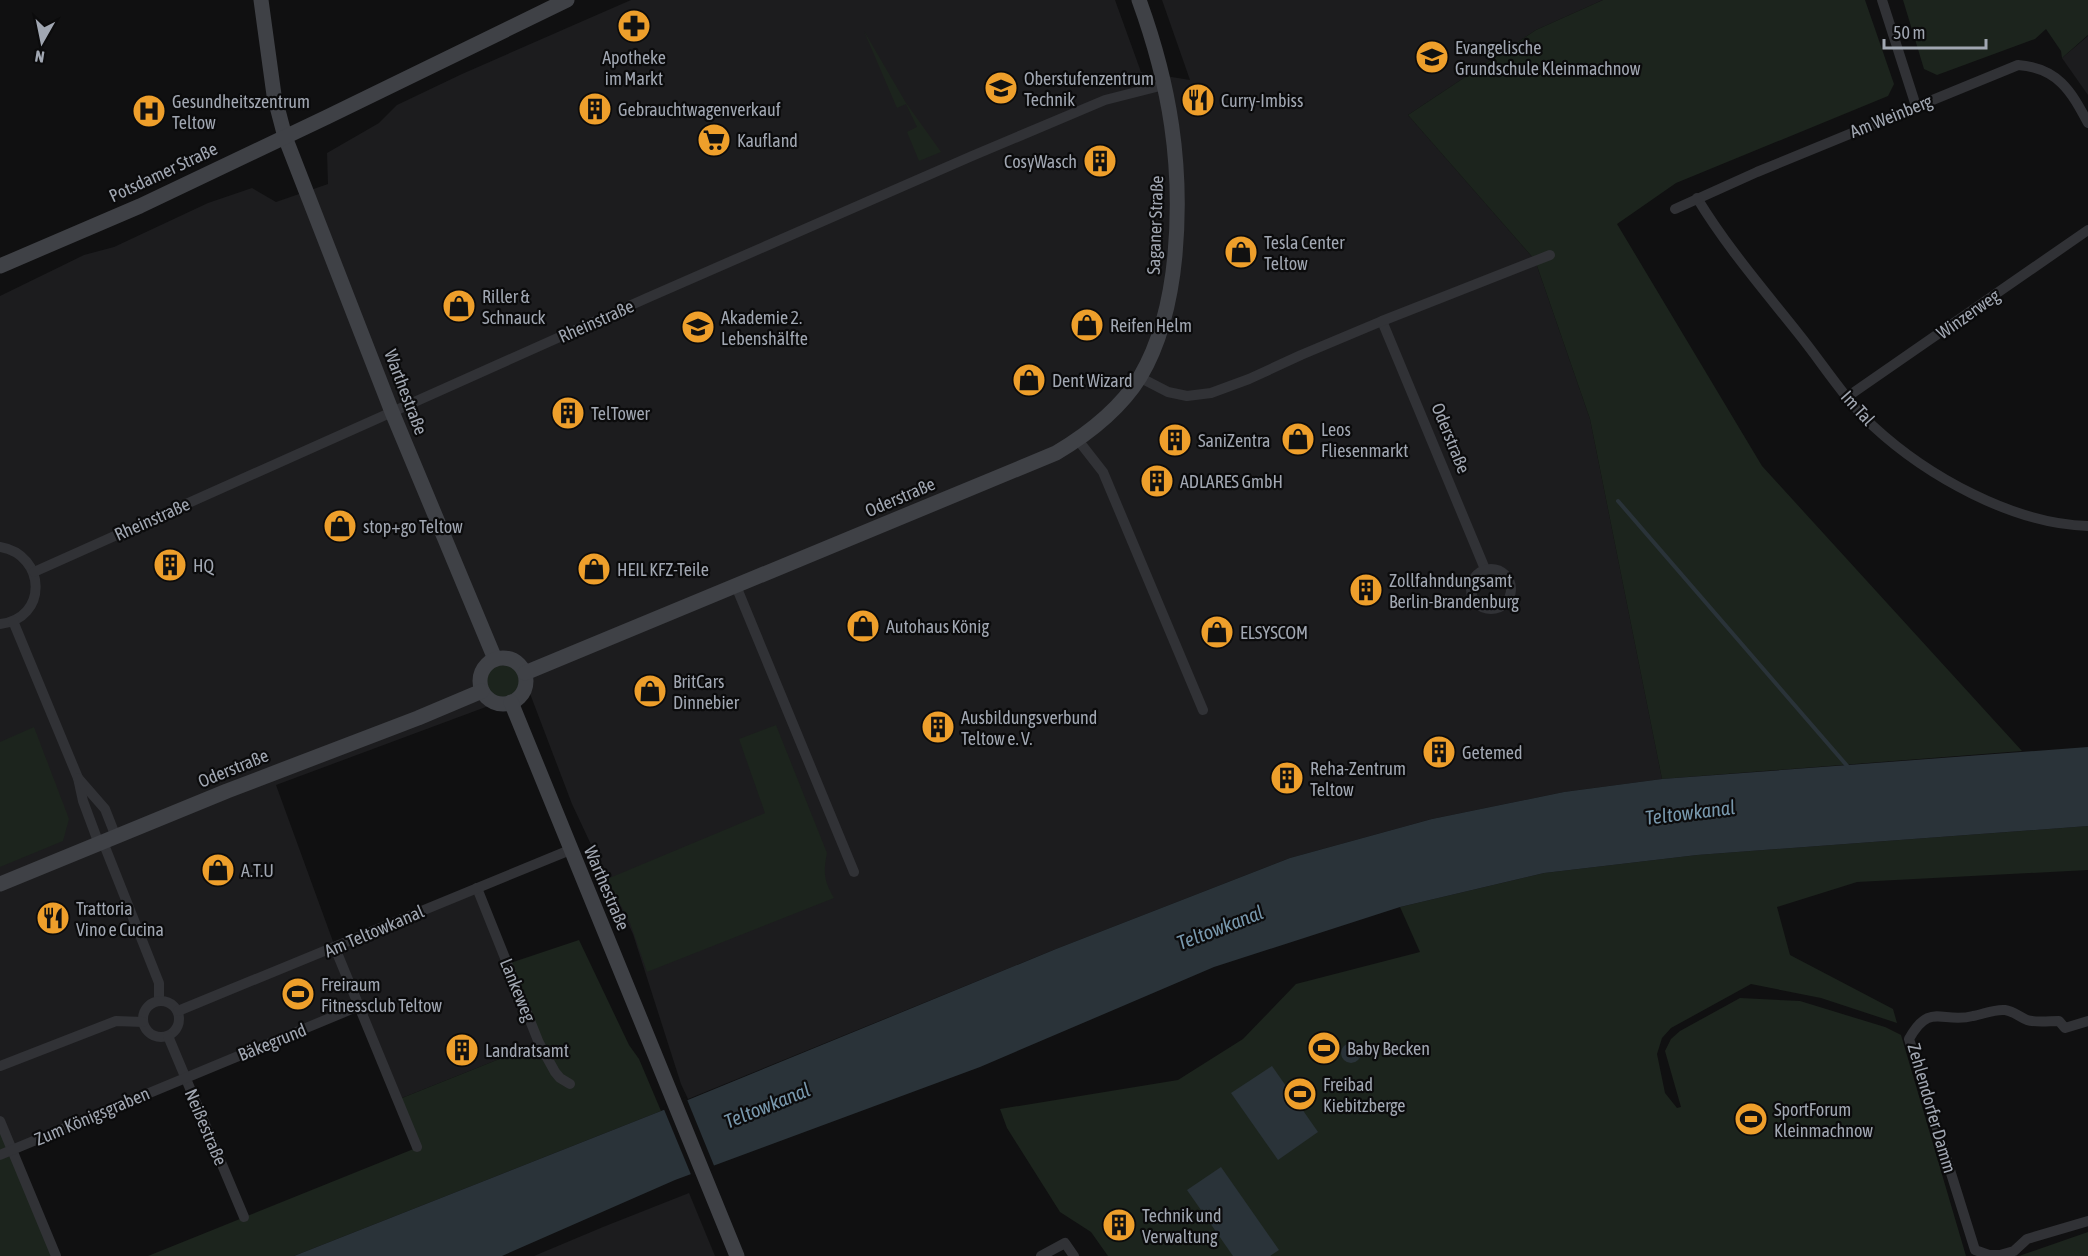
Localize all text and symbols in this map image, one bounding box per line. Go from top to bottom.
pharmacy icon: Apotheke im Markt [616,8,652,44]
north arrow [12,12,72,72]
scale bar [1884,12,1986,50]
text: 50 m [1893,22,1925,43]
place label: Evangelische Grundschule Kleinmachnow [1455,37,1641,79]
school or university icon: Evangelische Grundschule Kleinmachnow [1414,39,1450,75]
text: N [34,47,46,66]
place label: Apotheke im Markt [602,47,666,89]
place label: Oberstufenzentrum Technik [1024,68,1154,110]
school or university icon: Oberstufenzentrum Technik [983,70,1019,106]
restaurant icon: Curry-Imbiss [1180,82,1216,118]
place label: Curry-Imbiss [1221,90,1303,111]
street label: Am Weinberg [1847,90,1936,142]
place label: Gesundheitszentrum Teltow [172,91,310,133]
building icon: Gebrauchtwagenverkauf [577,91,613,127]
hospital icon: Gesundheitszentrum Teltow [131,93,167,129]
place label: Gebrauchtwagenverkauf [618,99,781,120]
supermarket icon: Kaufland [696,122,732,158]
place label: Kaufland [737,130,798,151]
street label: Potsdamer Straße [105,138,221,206]
building icon: CosyWasch [1082,143,1118,179]
place label: CosyWasch [1004,151,1077,172]
street label: Saganer Straße [1143,175,1167,275]
place label: Tesla Center Teltow [1264,232,1345,274]
shop icon: Tesla Center Teltow [1223,234,1259,270]
street label: Winzerweg [1932,285,2004,343]
place label: Riller & Schnauck [482,286,545,328]
shop icon: Riller & Schnauck [441,288,477,324]
street label: Rheinstraße [555,295,637,347]
place label: Akademie 2. Lebenshälfte [721,307,808,349]
shop icon: Reifen Helm [1069,307,1105,343]
school or university icon: Akademie 2. Lebenshälfte [680,309,716,345]
place label: Reifen Helm [1110,315,1192,336]
street label: Warthestraße [380,346,432,438]
shop icon: Dent Wizard [1011,362,1047,398]
place label: Dent Wizard [1052,370,1133,391]
street label: Im Tal [1837,386,1879,430]
building icon: TelTower [550,395,586,431]
street label: Oderstraße [1427,400,1475,476]
place label: TelTower [591,403,651,424]
place label: Leos Fliesenmarkt [1321,419,1408,461]
shop icon: Leos Fliesenmarkt [1280,421,1316,457]
building icon: SaniZentra [1157,422,1193,458]
place label: SaniZentra [1198,430,1270,451]
building icon: ADLARES GmbH [1139,463,1175,499]
place label: ADLARES GmbH [1180,471,1283,492]
street label: Oderstraße [862,473,938,521]
street label: Rheinstraße [111,493,193,545]
shop icon: stop+go Teltow [322,508,358,544]
place label: stop+go Teltow [363,516,463,537]
building icon: HQ [152,547,188,583]
shop icon: HEIL KFZ-Teile [576,551,612,587]
place label: HQ [193,555,214,576]
place label: HEIL KFZ-Teile [617,559,709,580]
place label: Zollfahndungsamt Berlin-Brandenburg [1389,570,1519,612]
building icon: Zollfahndungsamt Berlin-Brandenburg [1348,572,1384,608]
shop icon: Autohaus König [845,608,881,644]
shop icon: ELSYSCOM [1199,614,1235,650]
place label: Autohaus König [886,616,989,637]
place label: ELSYSCOM [1240,622,1308,643]
place label: BritCars Dinnebier [673,671,740,713]
shop icon: BritCars Dinnebier [632,673,668,709]
place label: Ausbildungsverbund Teltow e. V. [961,707,1097,749]
building icon: Ausbildungsverbund Teltow e. V. [920,709,956,745]
building icon: Getemed [1421,734,1457,770]
place label: Getemed [1462,742,1522,763]
street label: Oderstraße [195,744,271,792]
place label: Reha-Zentrum Teltow [1310,758,1406,800]
building icon: Reha-Zentrum Teltow [1269,760,1305,796]
water label: Teltowkanal [1644,795,1736,829]
street label: Warthestraße [580,843,634,933]
shop icon: A.T.U [200,852,236,888]
place label: A.T.U [241,860,274,881]
place label: Trattoria Vino e Cucina [76,898,164,940]
restaurant icon: Trattoria Vino e Cucina [35,900,71,936]
street label: Am Teltowkanal [321,900,427,961]
water label: Teltowkanal [1174,900,1266,954]
street label: Lankeweg [496,955,540,1025]
place label: Freiraum Fitnessclub Teltow [321,974,442,1016]
sports icon: Freiraum Fitnessclub Teltow [280,976,316,1012]
street label: Bäkegrund [235,1019,309,1065]
sports icon: Baby Becken [1306,1030,1342,1066]
building icon: Landratsamt [444,1032,480,1068]
place label: Baby Becken [1347,1038,1430,1059]
place label: Landratsamt [485,1040,569,1061]
street label: Zehlendorfer Damm [1903,1041,1961,1175]
place label: Freibad Kiebitzberge [1323,1074,1406,1116]
sports icon: Freibad Kiebitzberge [1282,1076,1318,1112]
water label: Teltowkanal [721,1077,813,1133]
street label: Zum Königsgraben [31,1082,153,1150]
street label: Neißestraße [180,1086,232,1168]
place label: SportForum Kleinmachnow [1774,1099,1873,1141]
sports icon: SportForum Kleinmachnow [1733,1101,1769,1137]
place label: Technik und Verwaltung [1142,1205,1222,1247]
building icon: Technik und Verwaltung [1101,1207,1137,1243]

